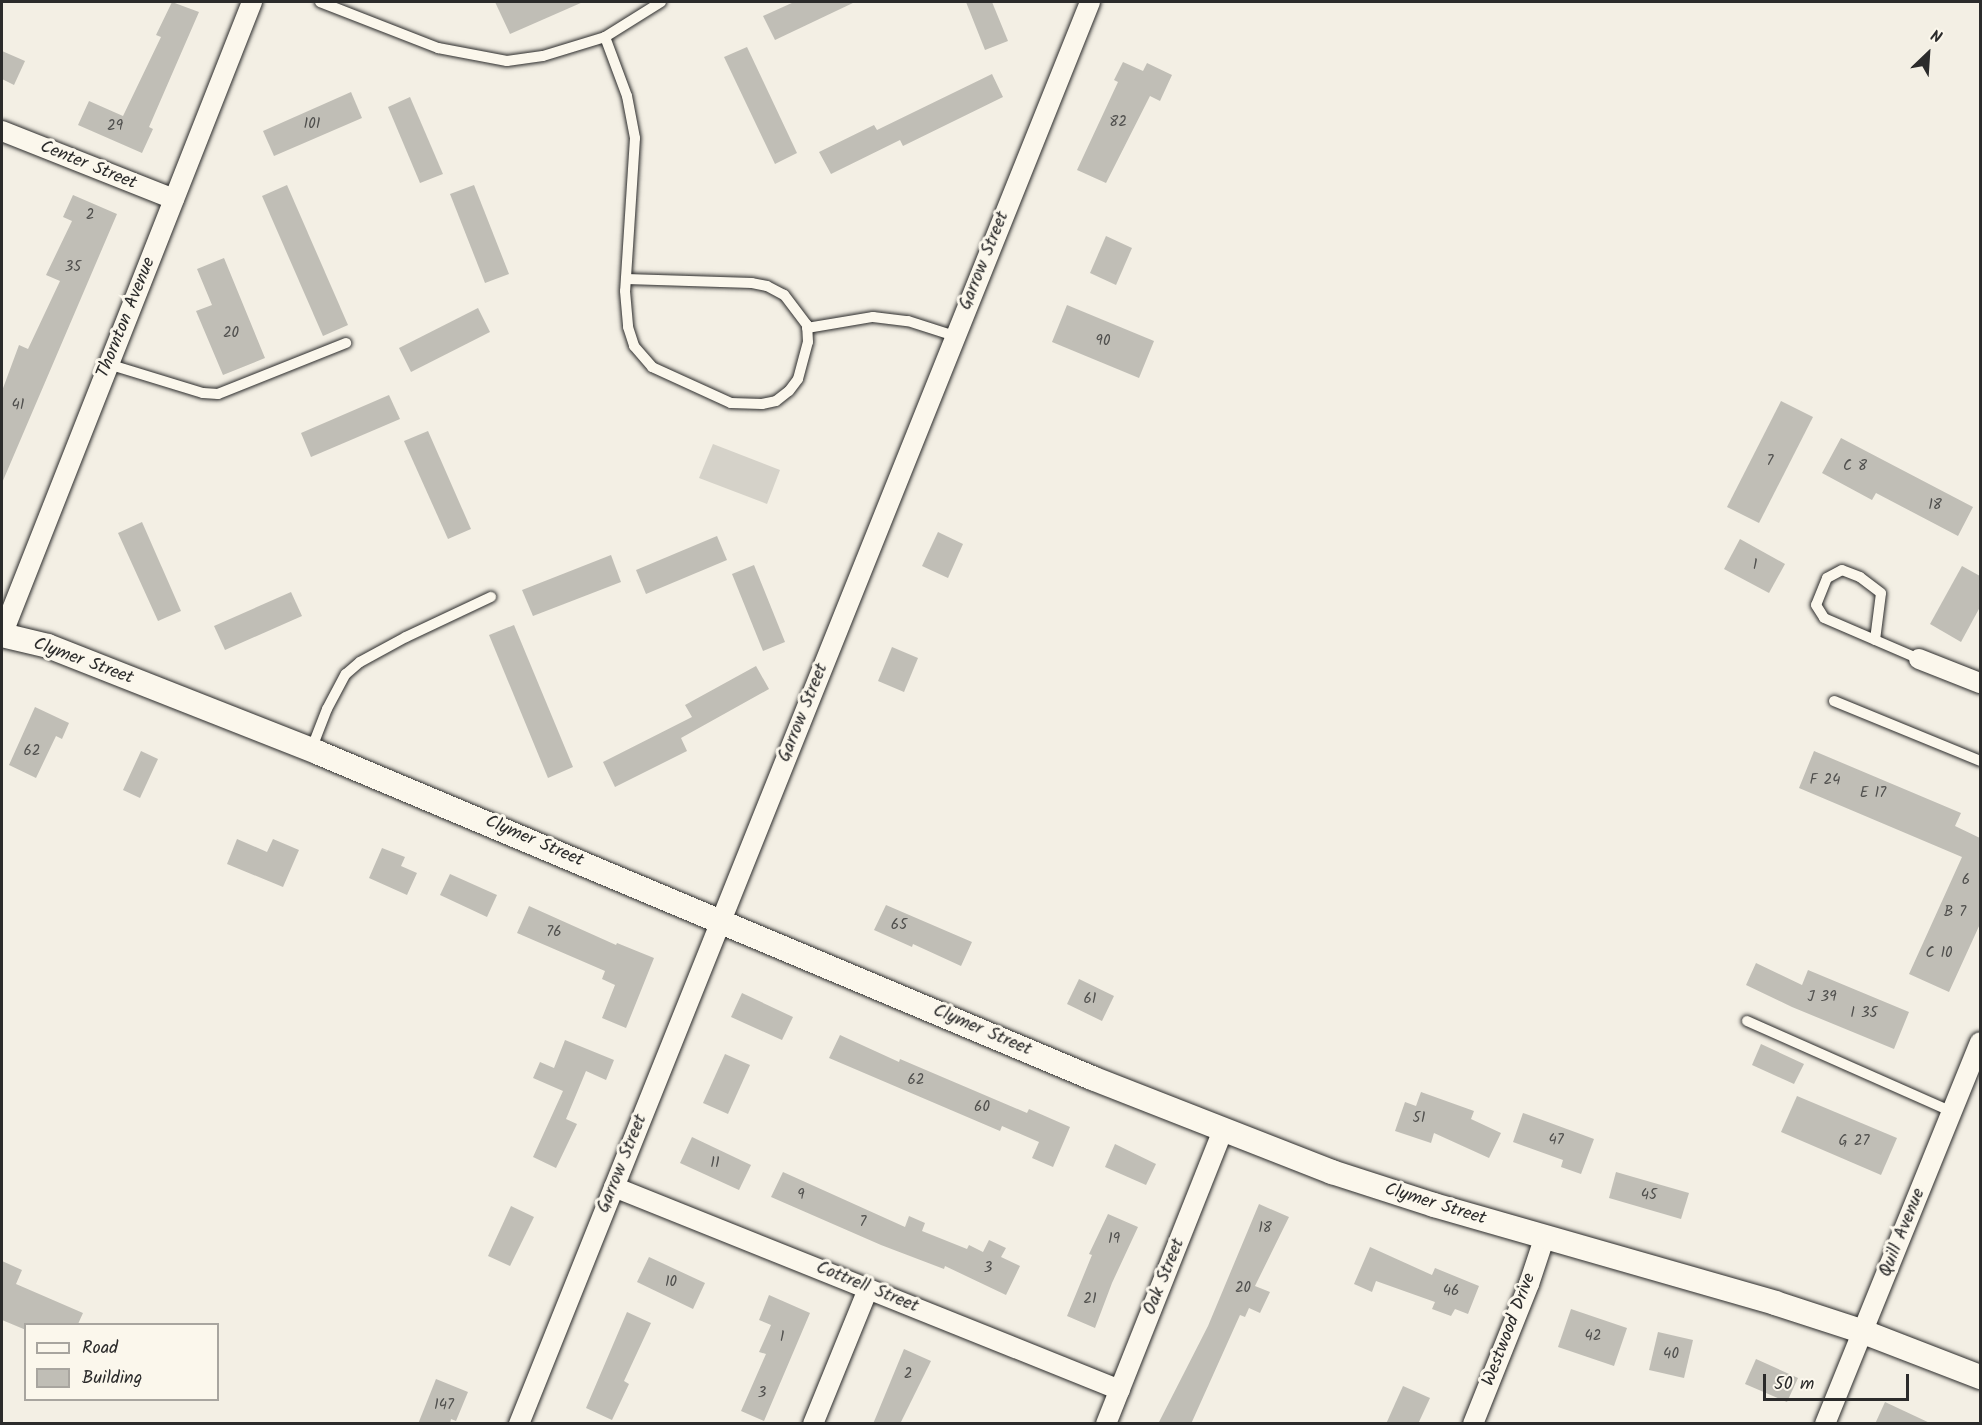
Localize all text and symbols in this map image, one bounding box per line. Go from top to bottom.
north arrow [1898,24,1958,84]
text: N [1926,24,1946,51]
house number: 82 [1109,114,1127,132]
house number: 101 [304,116,320,134]
house number: 29 [107,118,123,136]
street label: Center Street [36,137,140,195]
house number: 2 [86,207,94,225]
street label: Garrow Street [955,209,1015,313]
street label: Thornton Avenue [93,255,161,381]
house number: 35 [65,259,81,277]
house number: 20 [223,325,239,343]
house number: 90 [1096,333,1110,351]
house number: 41 [12,397,24,415]
house number: 7 [1767,453,1773,471]
house number: C 8 [1843,458,1867,476]
house number: 18 [1928,497,1942,515]
house number: 1 [1753,557,1757,575]
street label: Clymer Street [30,634,136,690]
street label: Garrow Street [774,661,834,765]
house number: 62 [23,743,41,761]
house number: F 24 [1810,772,1840,790]
house number: E 17 [1860,785,1886,803]
street label: Clymer Street [482,812,586,872]
house number: 6 [1962,872,1970,890]
house number: B 7 [1944,904,1966,922]
house number: 65 [891,917,907,935]
house number: 76 [546,924,562,942]
house number: C 10 [1925,945,1953,963]
house number: J 39 [1808,989,1836,1007]
house number: 61 [1083,991,1097,1009]
street label: Clymer Street [930,1001,1034,1061]
house number: I 35 [1850,1005,1878,1023]
house number: 62 [907,1072,925,1090]
house number: 60 [974,1099,990,1117]
house number: 51 [1413,1110,1425,1128]
street label: Garrow Street [593,1112,653,1216]
house number: 47 [1548,1132,1564,1150]
house number: G 27 [1839,1133,1869,1151]
house number: 11 [710,1155,720,1173]
street label: Clymer Street [1382,1179,1488,1231]
street label: Quill Avenue [1875,1186,1931,1280]
house number: 9 [797,1187,805,1205]
house number: 45 [1641,1187,1657,1205]
house number: 7 [860,1214,866,1232]
house number: 18 [1258,1220,1272,1238]
house number: 19 [1108,1231,1120,1249]
street label: Oak Street [1140,1236,1190,1318]
street label: Cottrell Street [813,1258,921,1318]
house number: 3 [984,1260,992,1278]
street label: Westwood Drive [1479,1271,1541,1389]
house number: 10 [665,1274,677,1292]
house number: 20 [1235,1280,1251,1298]
house number: 46 [1443,1283,1459,1301]
house number: 21 [1083,1291,1097,1309]
legend [24,1323,219,1401]
house number: 42 [1585,1328,1601,1346]
house number: 1 [780,1329,784,1347]
text: Road [82,1334,118,1363]
house number: 40 [1663,1346,1679,1364]
scale bar [1766,1362,1912,1400]
text: Building [82,1364,142,1393]
house number: 2 [904,1366,912,1384]
text: 50 m [1774,1370,1814,1399]
house number: 3 [758,1385,766,1403]
house number: 147 [434,1397,454,1415]

